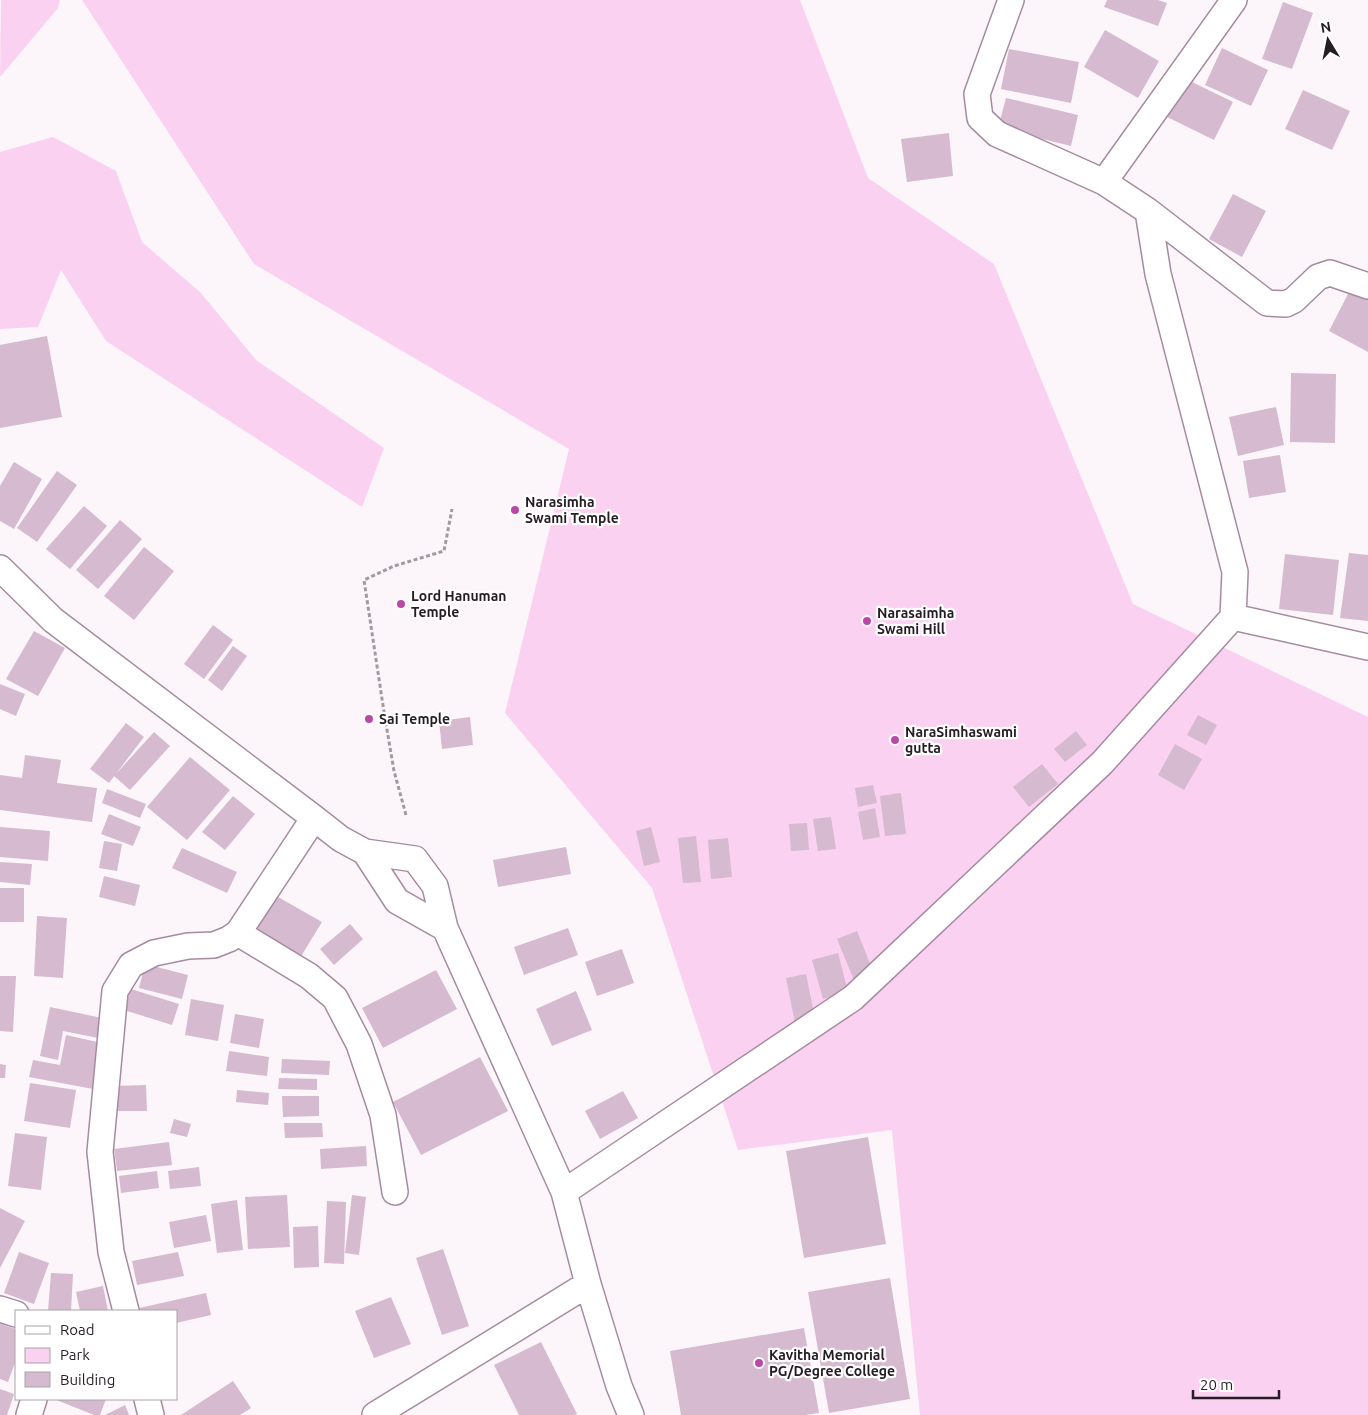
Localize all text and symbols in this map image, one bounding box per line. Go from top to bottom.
north arrow [1303,15,1353,65]
text: N [1319,18,1332,36]
place label: Narasimha Swami Temple [525,494,619,526]
marker: Narasimha Swami Temple [509,504,521,516]
place label: Lord Hanuman Temple [411,588,506,620]
marker: Lord Hanuman Temple [395,598,407,610]
place label: Narasaimha Swami Hill [877,605,954,637]
marker: Narasaimha Swami Hill [861,615,873,627]
place label: Sai Temple [379,711,450,727]
marker: Sai Temple [363,713,375,725]
place label: NaraSimhaswami gutta [905,724,1017,756]
marker: NaraSimhaswami gutta [889,734,901,746]
legend [15,1310,178,1400]
text: Road [60,1321,95,1338]
text: Park [60,1346,90,1363]
place label: Kavitha Memorial PG/Degree College [769,1347,895,1379]
marker: Kavitha Memorial PG/Degree College [753,1357,765,1369]
scale bar [1193,1368,1279,1400]
text: Building [60,1371,115,1388]
text: 20 m [1200,1376,1233,1393]

